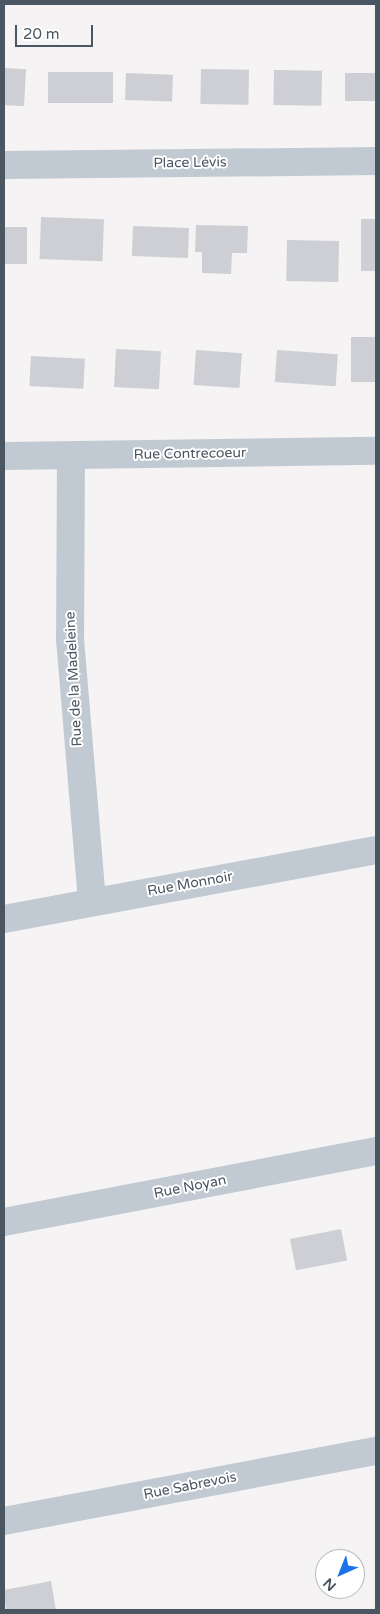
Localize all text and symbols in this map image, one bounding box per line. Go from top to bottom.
scale bar [18,15,95,47]
text: 20 m [23,25,60,43]
street label: Place Lévis [153,154,227,172]
street label: Rue Contrecoeur [134,445,246,463]
street label: Rue de la Madeleine [62,611,86,747]
street label: Rue Monnoir [146,868,234,900]
street label: Rue Noyan [152,1172,228,1202]
street label: Rue Sabrevois [142,1469,238,1503]
north arrow [315,1549,365,1599]
text: N [320,1574,340,1594]

